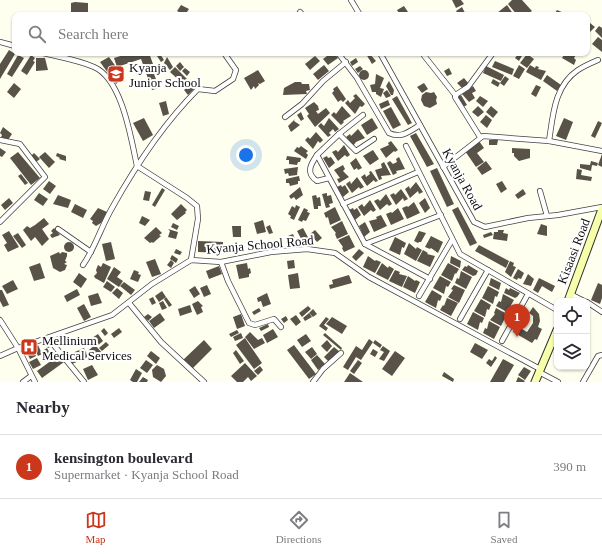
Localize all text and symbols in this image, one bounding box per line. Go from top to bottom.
search box [12,12,590,56]
icon: search [26,23,48,45]
text: Search here [58,26,128,42]
place label: Kyanja Junior School [129,60,201,90]
school or university icon: Kyanja Junior School [106,64,126,84]
your location [236,145,256,165]
street label: Kyanja Road [439,146,486,213]
street label: Kisaasi Road [554,216,593,286]
street label: Kyanja School Road [206,232,315,257]
map controls [554,298,590,370]
button: locate [554,298,590,334]
pin: 1 [504,304,530,337]
place label: Mellinium Medical Services [42,333,132,363]
button: layers [554,334,590,370]
hospital icon: Mellinium Medical Services [19,337,39,357]
text: Nearby [16,398,70,417]
text: kensington boulevard [54,450,193,466]
text: 1 [26,459,32,474]
text: 390 m [553,459,586,474]
text: Supermarket · Kyanja School Road [54,467,239,482]
tab: Map [85,509,107,545]
tab: Directions [276,509,321,545]
tab: Saved [491,509,517,545]

